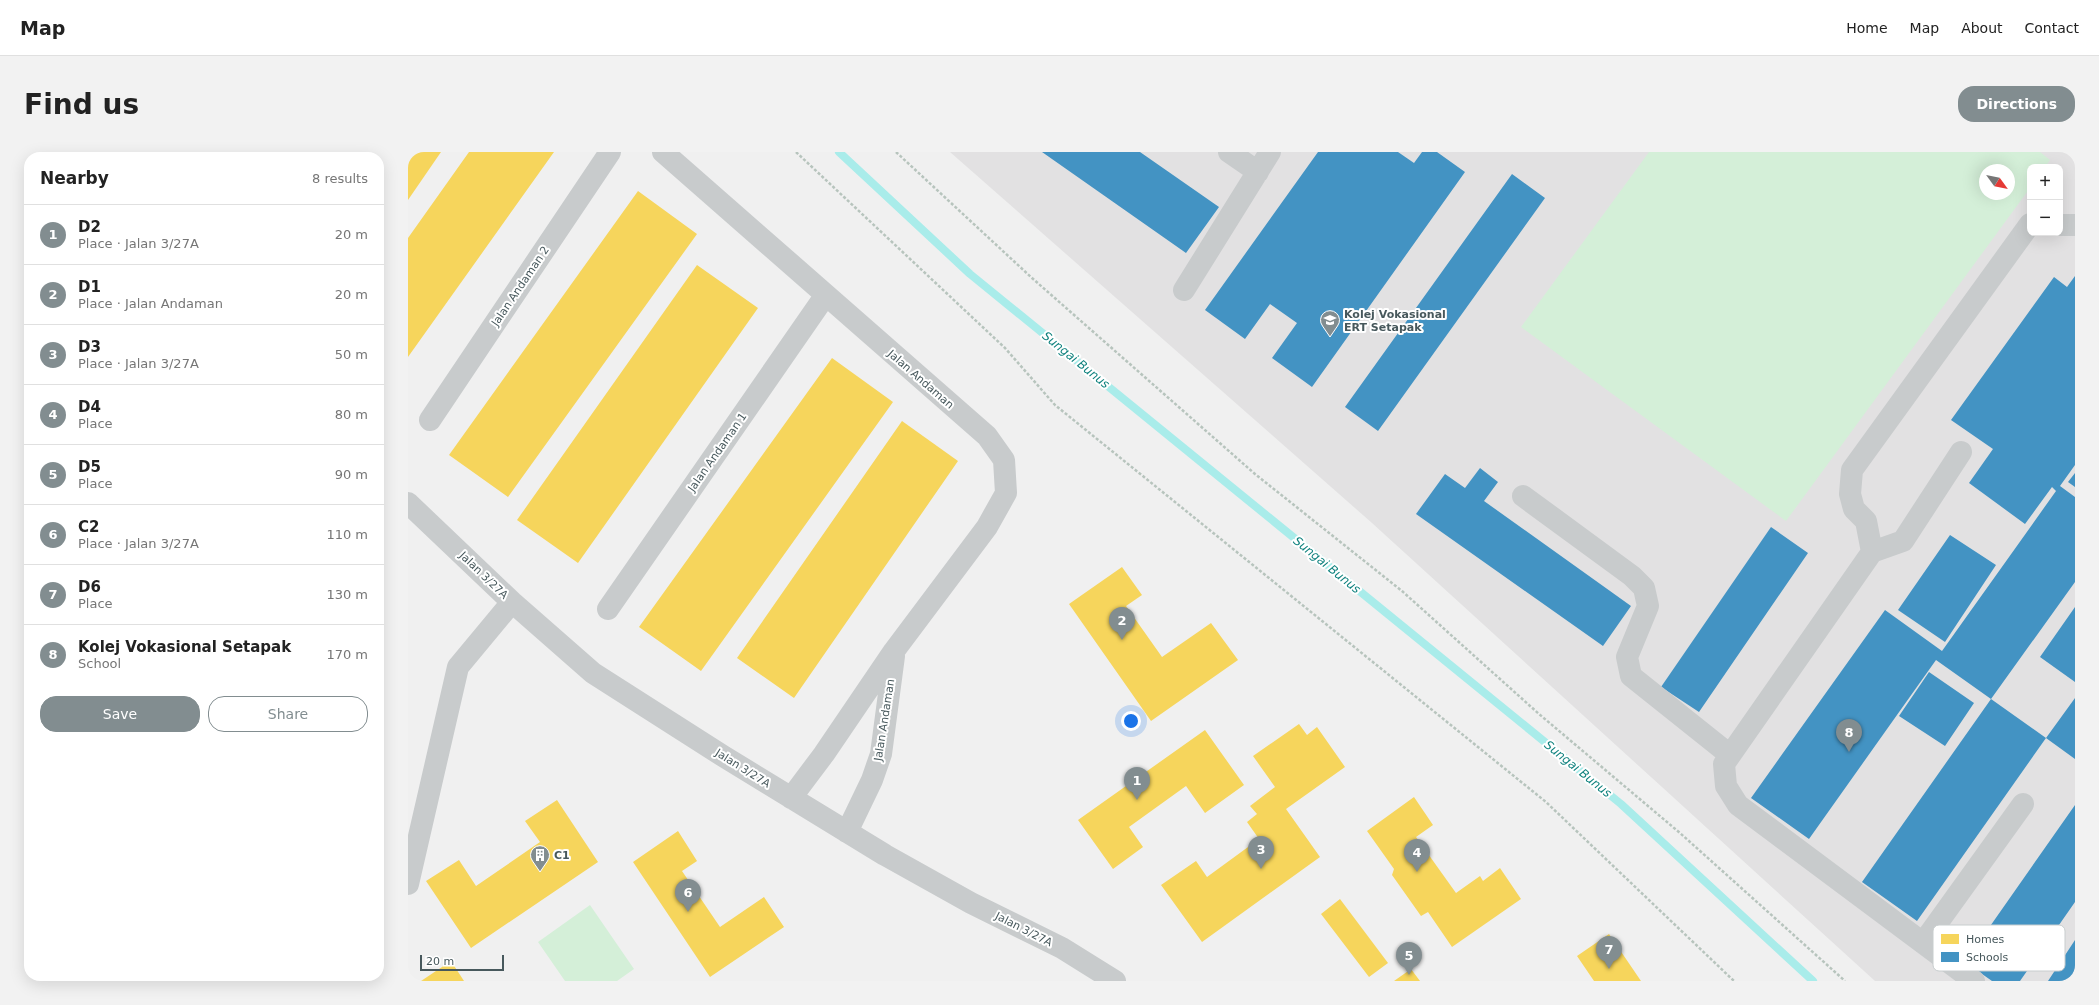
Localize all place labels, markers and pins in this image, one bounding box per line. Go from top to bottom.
place label: Kolej Vokasional ERT Setapak [1344,308,1446,334]
school or university icon: Kolej Vokasional ERT Setapak [1319,309,1341,337]
pin: 2 [1109,607,1135,640]
pin: 8 [1836,719,1862,752]
pin: 1 [1124,767,1150,800]
pin: 3 [1248,836,1274,869]
pin: 4 [1404,839,1430,872]
building icon: C1 [529,844,551,872]
place label: C1 [554,849,570,862]
pin: 6 [675,879,701,912]
pin: 7 [1596,936,1622,969]
pin: 5 [1396,942,1422,975]

